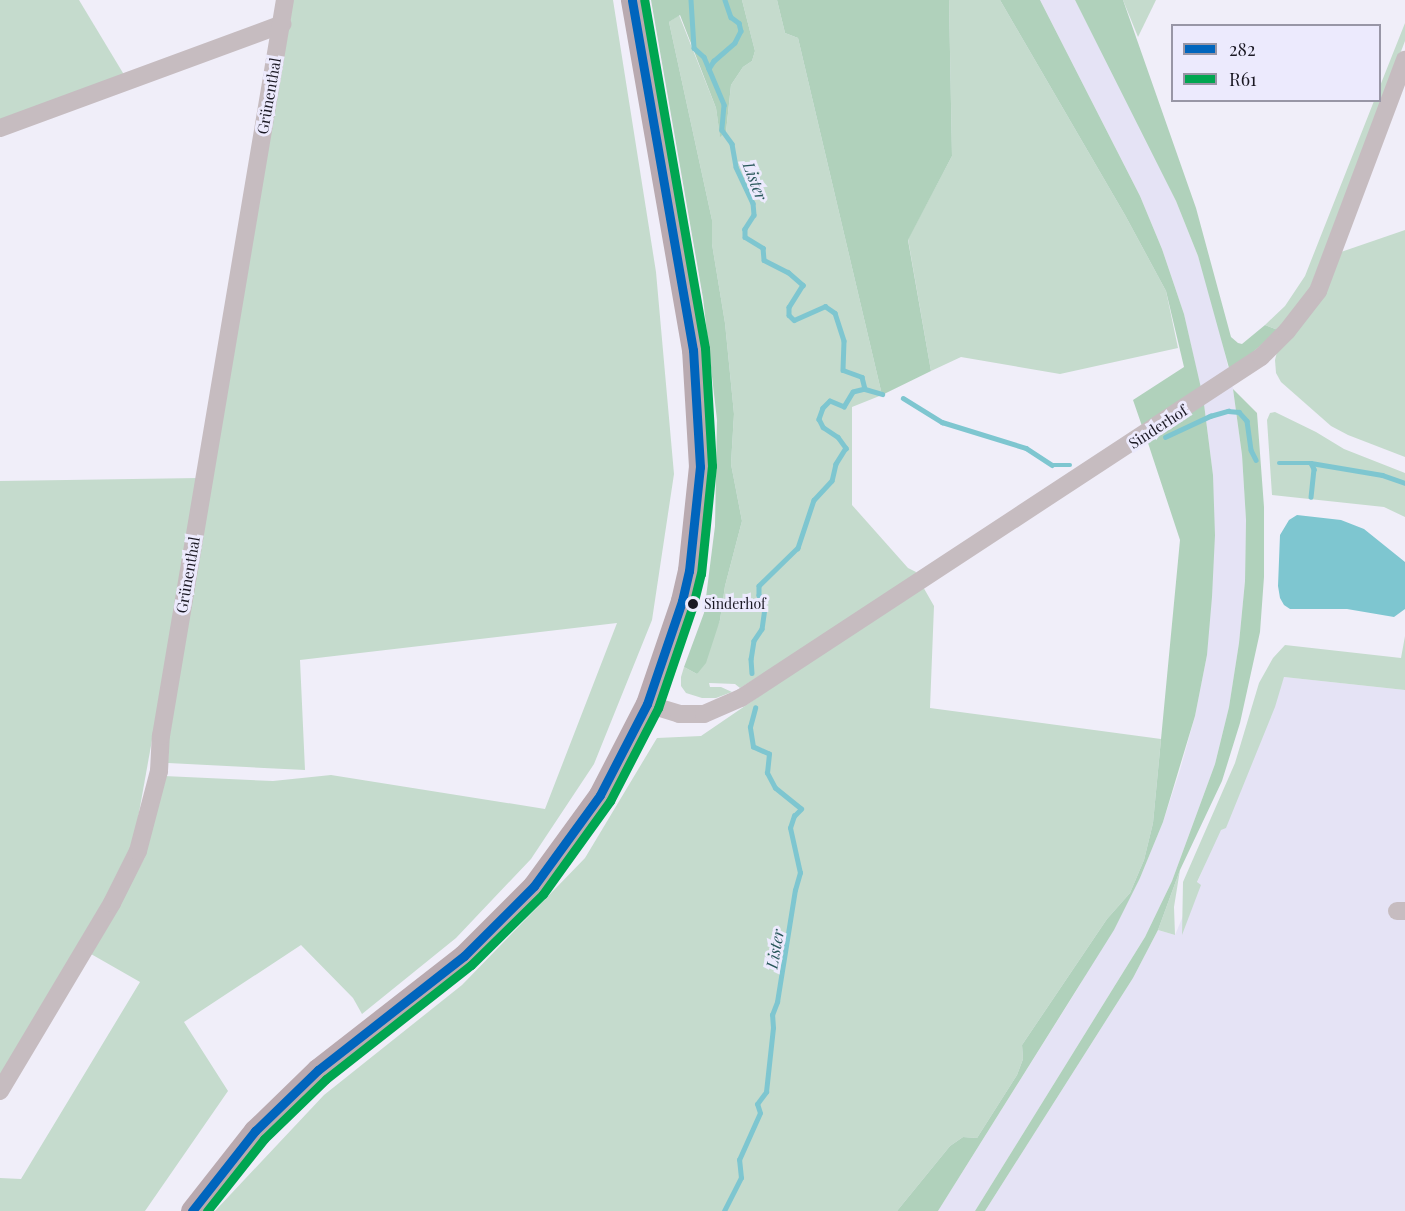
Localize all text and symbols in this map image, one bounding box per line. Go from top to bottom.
legend [1171,24,1381,102]
text: 282 [1229,37,1256,61]
street label: Grünenthal [253,56,285,136]
text: R61 [1229,67,1257,91]
water label: Lister [739,159,771,203]
street label: Sinderhof [1125,401,1191,453]
street label: Grünenthal [172,535,204,615]
place label: Sinderhof [704,596,766,612]
marker: Sinderhof [687,598,699,610]
water label: Lister [762,928,788,970]

